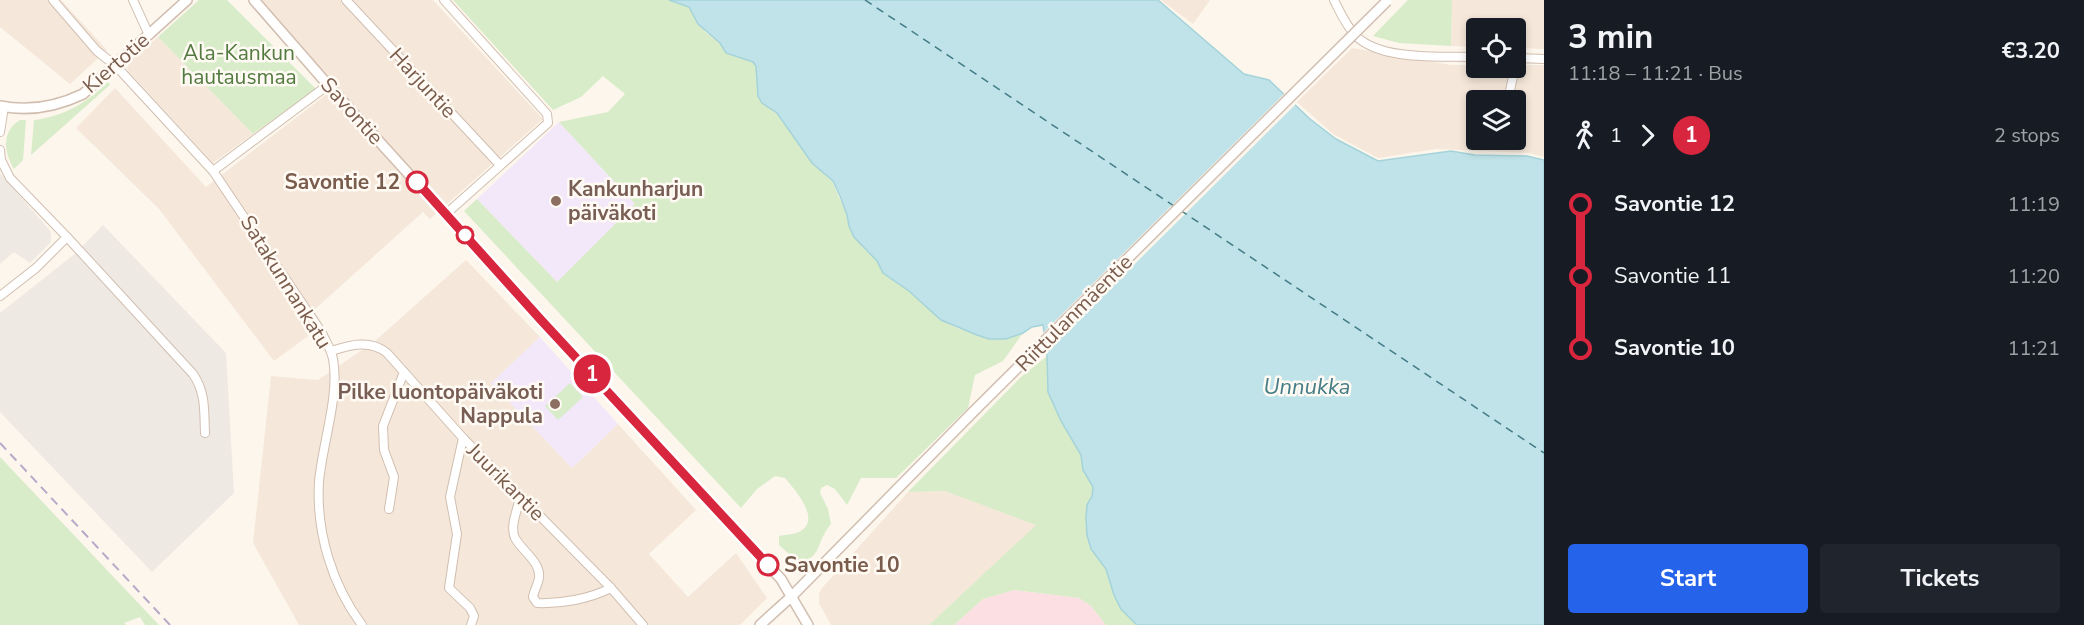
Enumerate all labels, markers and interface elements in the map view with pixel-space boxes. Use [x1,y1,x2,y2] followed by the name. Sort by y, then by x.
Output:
[1568,15,1653,60] text: 3 min
[1466,18,1526,150] map controls
[1466,18,1526,78] button: locate
[77,26,155,100] street label: Kiertotie
[2002,36,2060,66] text: €3.20
[181,39,297,91] park label: Ala-Kankun hautausmaa
[383,42,463,124] street label: Harjuntie
[1568,60,1743,87] text: 11:18 – 11:21 · Bus
[314,71,390,151] street label: Savontie
[1466,90,1526,150] button: layers
[1568,119,1601,152] icon: walk
[1631,119,1664,152] icon: forward
[1685,121,1698,149] text: 1
[1610,122,1622,149] text: 1
[1994,122,2060,149] text: 2 stops
[284,168,400,196] place label: Savontie 12
[406,171,428,193] marker: Savontie 12
[568,175,703,227] place label: Kankunharjun päiväkoti
[1614,189,1735,219] text: Savontie 12
[2007,191,2060,218] text: 11:19
[549,194,563,208] marker: Kankunharjun päiväkoti
[234,210,338,354] street label: Satakunnankatu
[456,226,474,244] unlabelled marker
[1009,248,1139,378] street label: Riittulanmäentie
[1614,261,1732,291] text: Savontie 11
[2007,263,2060,290] text: 11:20
[1614,333,1735,363] text: Savontie 10
[2007,335,2060,362] text: 11:21
[572,354,612,394] line badge: 1
[586,360,598,388] text: 1
[1264,372,1350,402] water label: Unnukka
[338,378,543,430] place label: Pilke luontopäiväkoti Nappula
[548,397,562,411] marker: Pilke luontopäiväkoti Nappula
[460,436,551,527] street label: Juurikantie
[1568,544,1808,613] button: Start
[1820,544,2060,613] button: Tickets
[784,551,900,579] place label: Savontie 10
[757,554,779,576] marker: Savontie 10

